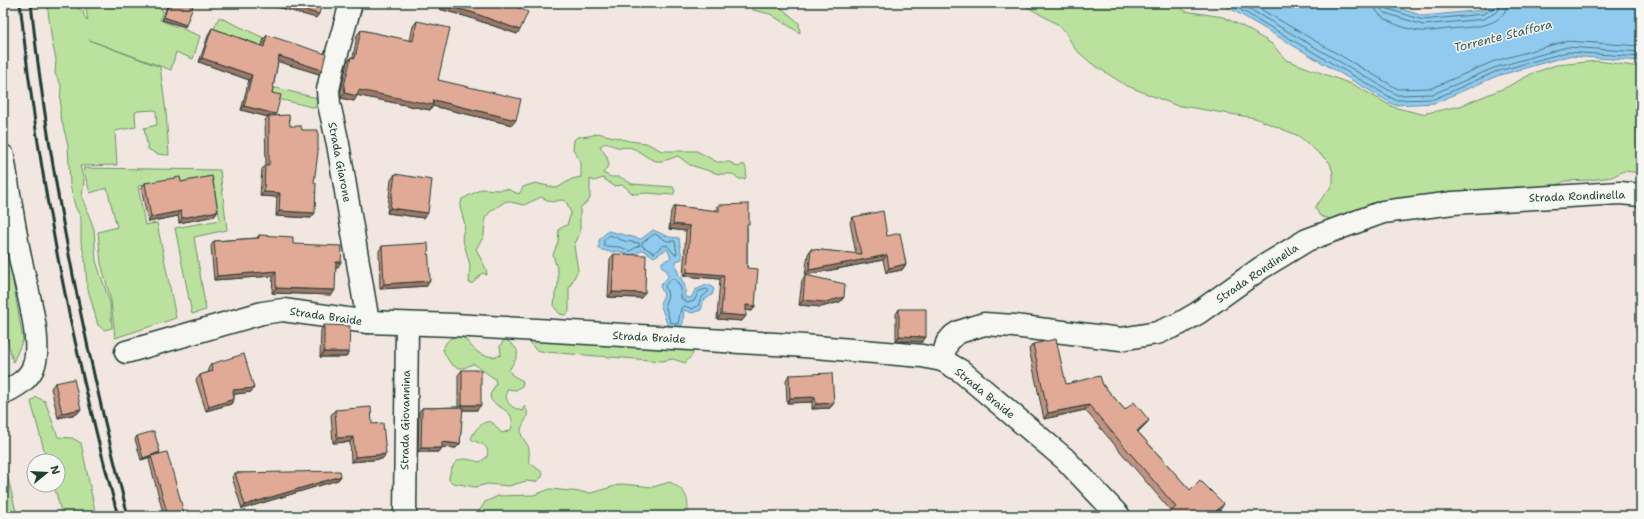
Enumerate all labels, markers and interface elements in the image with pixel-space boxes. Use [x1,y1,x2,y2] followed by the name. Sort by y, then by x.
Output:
[1452,16,1554,56] water label: Torrente Staffora
[324,121,355,204] street label: Strada Giarone
[1529,187,1626,206] street label: Strada Rondinella
[1213,240,1301,307] street label: Strada Rondinella
[289,304,363,329] street label: Strada Braide
[612,328,686,347] street label: Strada Braide
[951,364,1018,422] street label: Strada Braide
[397,370,414,470] street label: Strada Giovannina
[26,453,66,493] north arrow
[47,464,64,477] text: N

